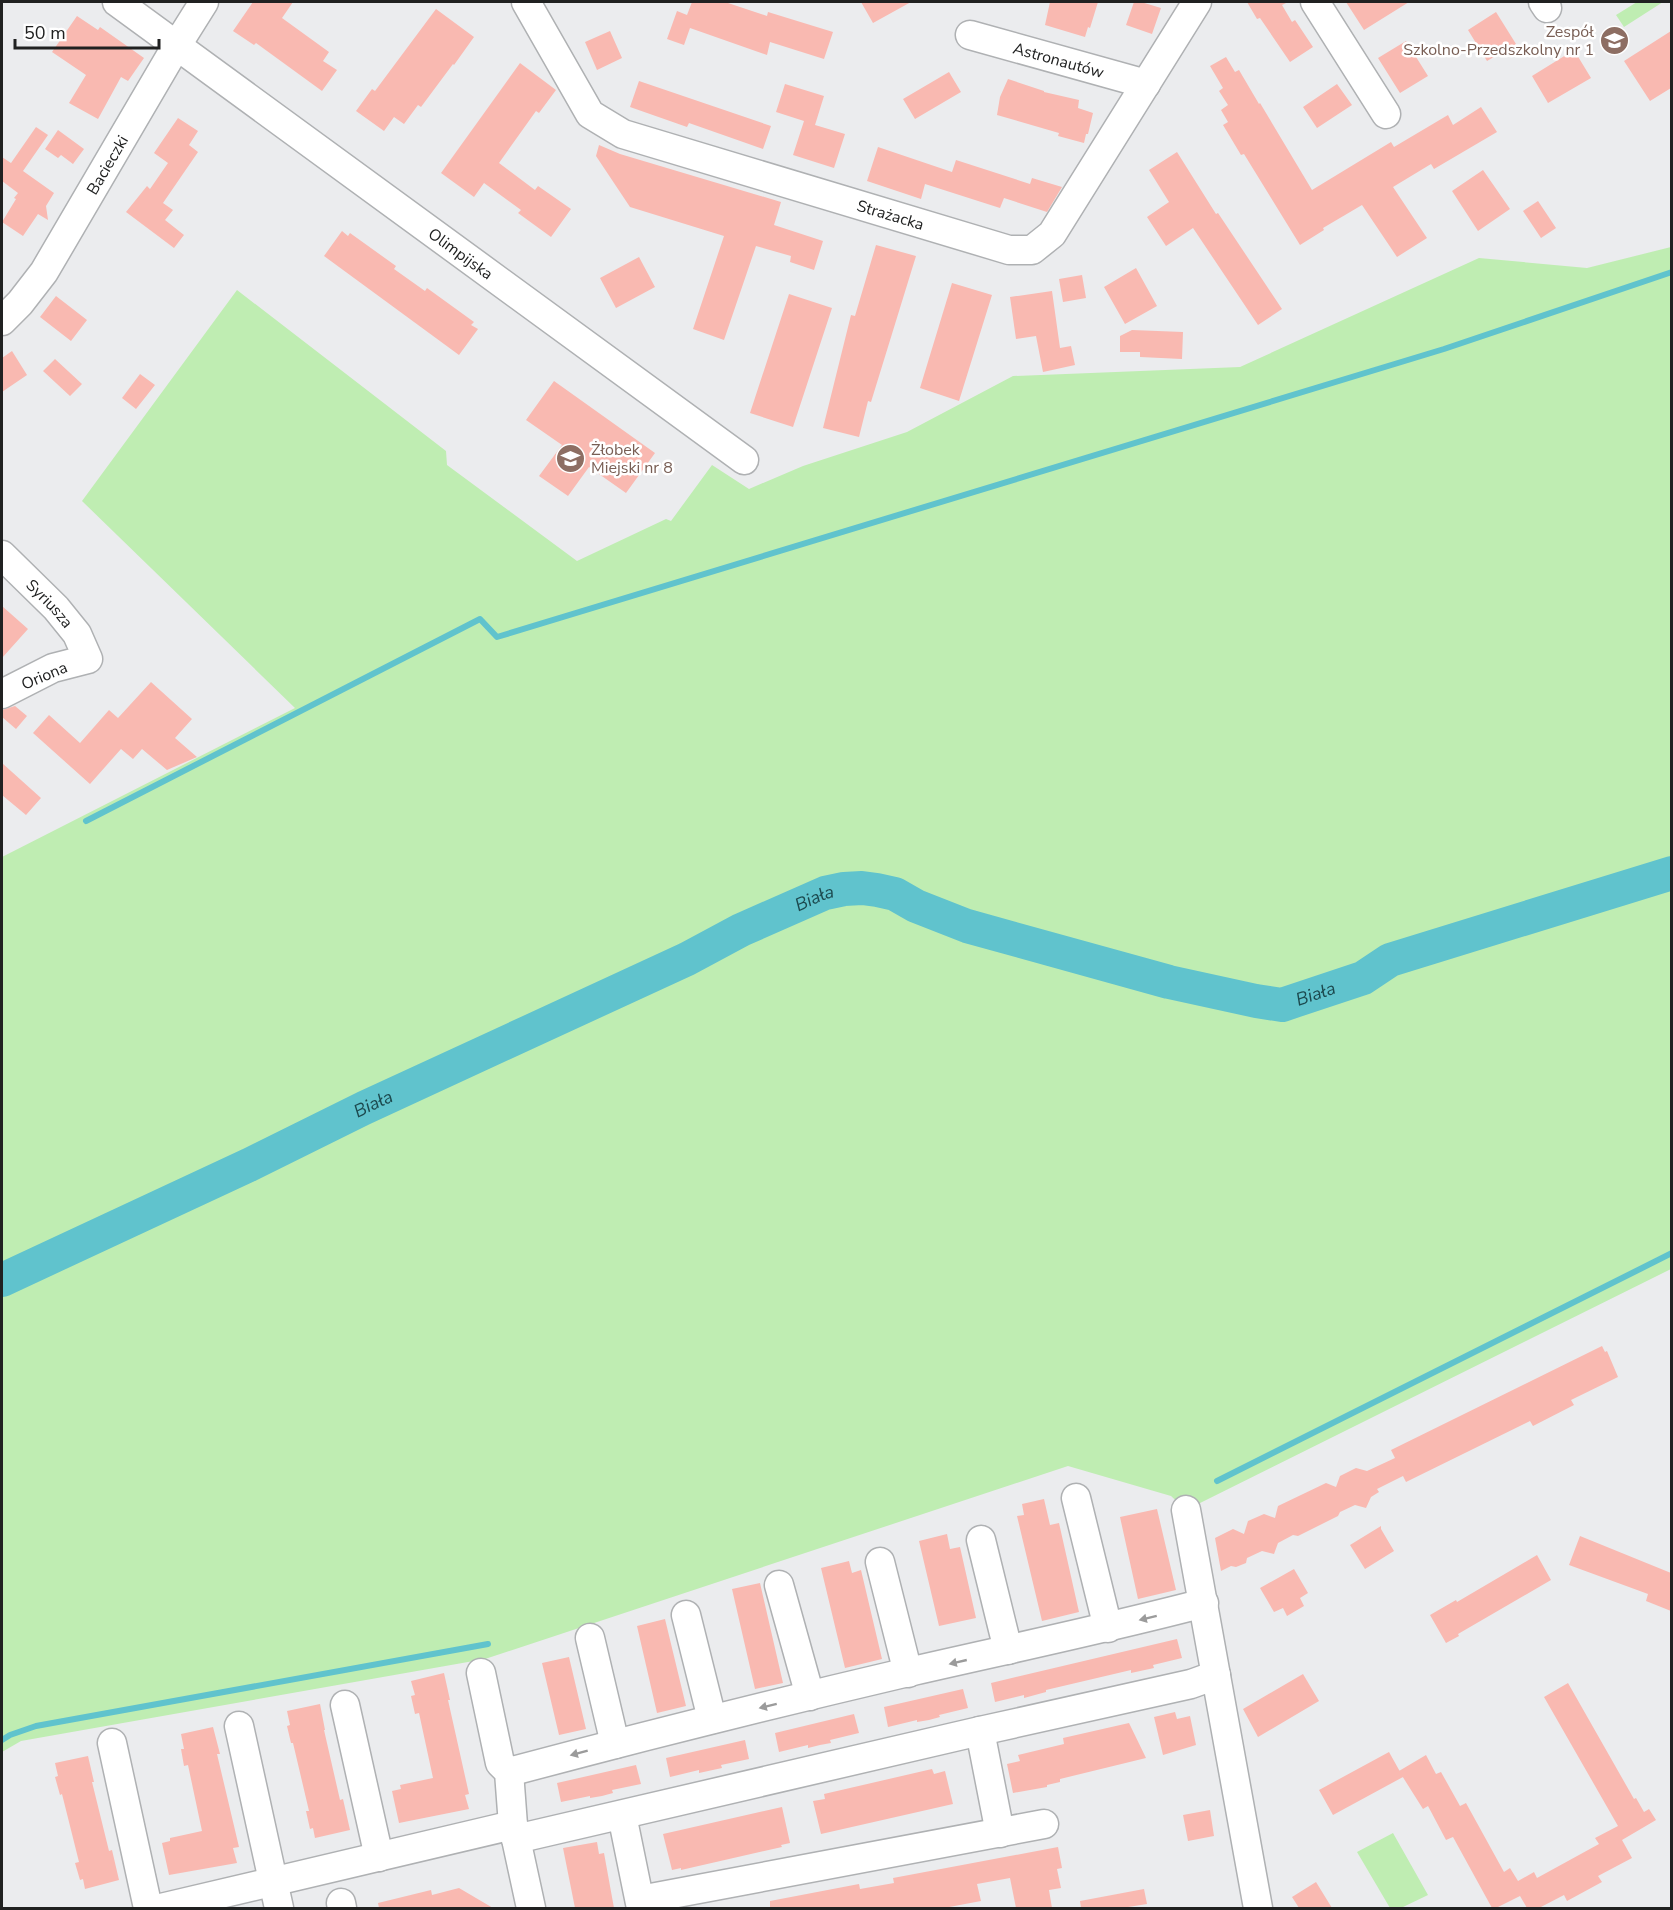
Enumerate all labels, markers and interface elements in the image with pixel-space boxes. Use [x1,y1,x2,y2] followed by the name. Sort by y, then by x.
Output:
[15,12,159,50] scale bar
[24,21,66,45] text: 50 m
[1403,21,1594,61] place label: Zespół Szkolno-Przedszkolny nr 1
[1599,24,1631,56] school or university icon: Zespół Szkolno-Przedszkolny nr 1
[1010,37,1107,84] street label: Astronautów
[82,131,134,199] street label: Bacieczki
[854,195,927,236] street label: Strażacka
[423,223,497,285] street label: Olimpijska
[591,439,673,479] place label: Żłobek Miejski nr 8
[554,442,586,474] school or university icon: Żłobek Miejski nr 8
[21,575,78,633] street label: Syriusza
[18,656,71,695] street label: Oriona
[791,879,836,917] water label: Biała
[1292,976,1339,1012] water label: Biała
[350,1084,397,1123] water label: Biała
[1138,1613,1157,1623] one-way arrow
[948,1657,967,1667] one-way arrow
[758,1701,777,1711] one-way arrow
[569,1749,588,1759] one-way arrow

